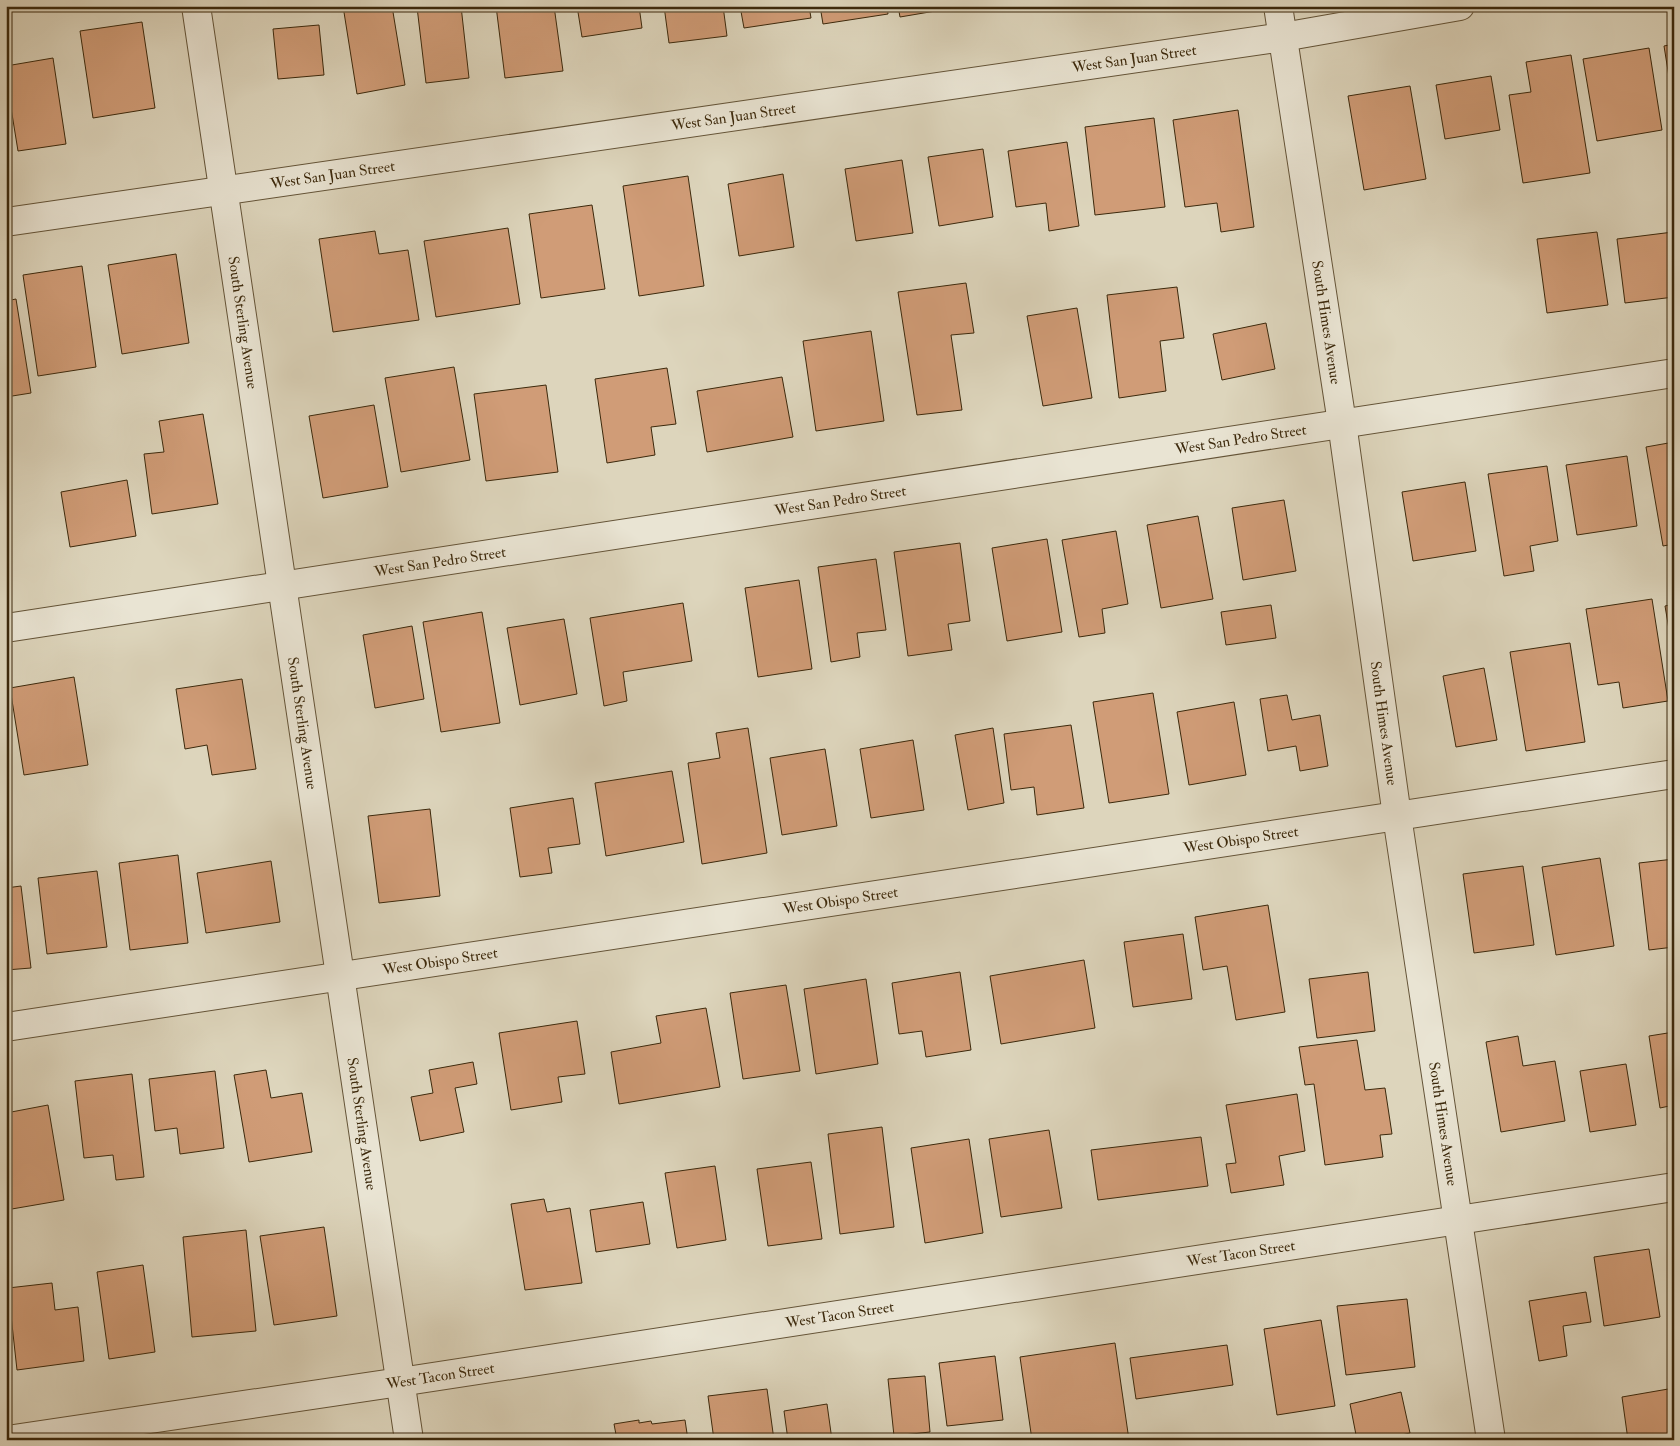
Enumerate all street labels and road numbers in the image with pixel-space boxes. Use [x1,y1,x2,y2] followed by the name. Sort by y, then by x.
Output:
[1070,40,1198,77] street label: West San Juan Street
[669,98,797,135] street label: West San Juan Street
[268,156,396,193] street label: West San Juan Street
[224,255,262,390] street label: South Sterling Avenue
[1308,259,1345,386] street label: South Himes Avenue
[1172,420,1308,459] street label: West San Pedro Street
[772,481,908,520] street label: West San Pedro Street
[372,542,507,581] street label: West San Pedro Street
[283,656,322,791] street label: South Sterling Avenue
[1366,660,1402,787] street label: South Himes Avenue
[1181,822,1300,858] street label: West Obispo Street
[781,882,899,919] street label: West Obispo Street
[380,943,499,979] street label: West Obispo Street
[343,1056,381,1191] street label: South Sterling Avenue
[1425,1060,1462,1187] street label: South Himes Avenue
[1184,1236,1297,1271] street label: West Tacon Street
[783,1297,895,1333] street label: West Tacon Street
[384,1358,496,1394] street label: West Tacon Street

